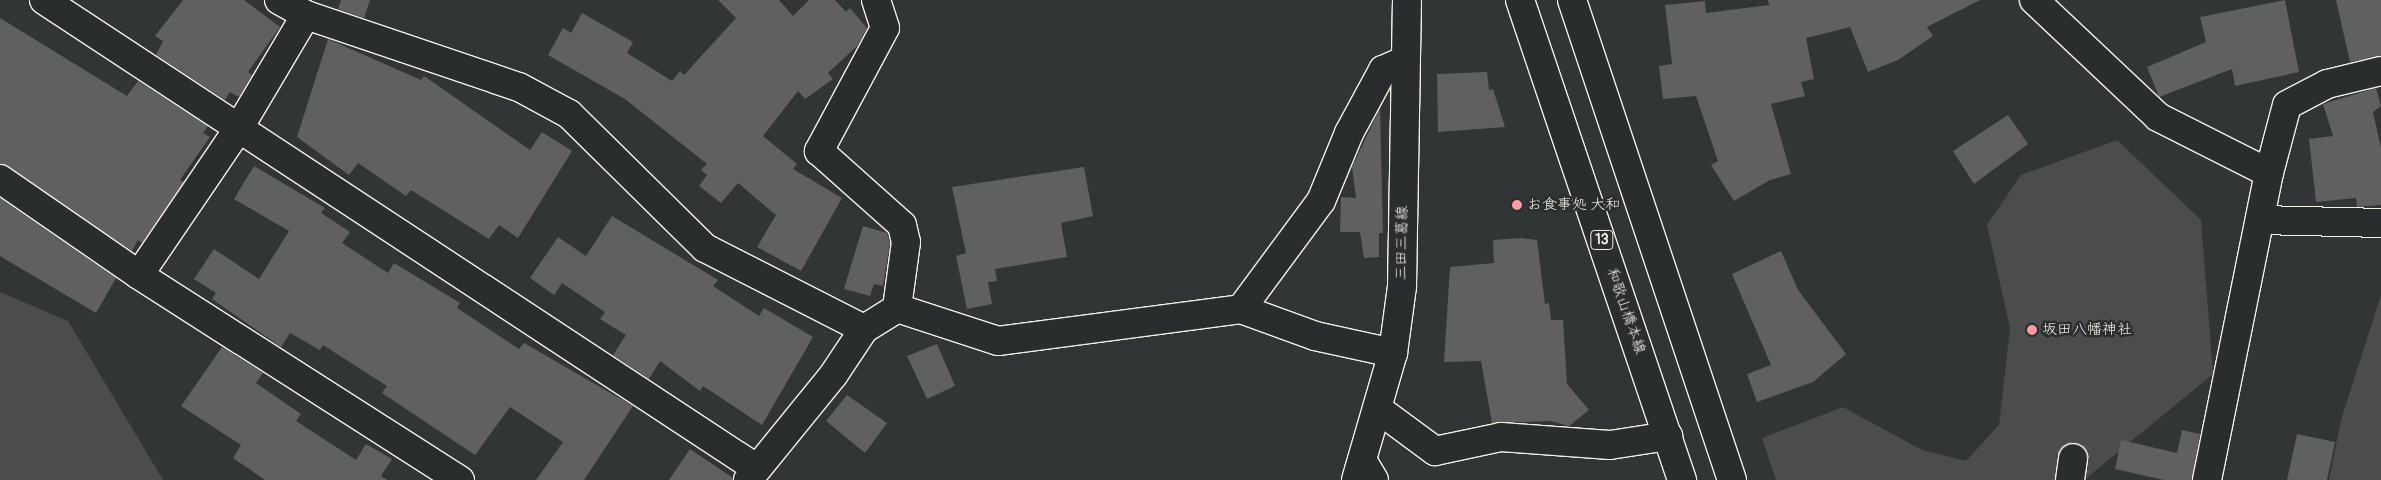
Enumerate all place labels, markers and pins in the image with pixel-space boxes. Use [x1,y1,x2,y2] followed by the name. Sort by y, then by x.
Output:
[1527,196,1620,214] place label: お食事処 大和
[1511,199,1523,211] marker: お食事処 大和
[2042,321,2132,339] place label: 坂田八幡神社
[2026,324,2038,336] marker: 坂田八幡神社

